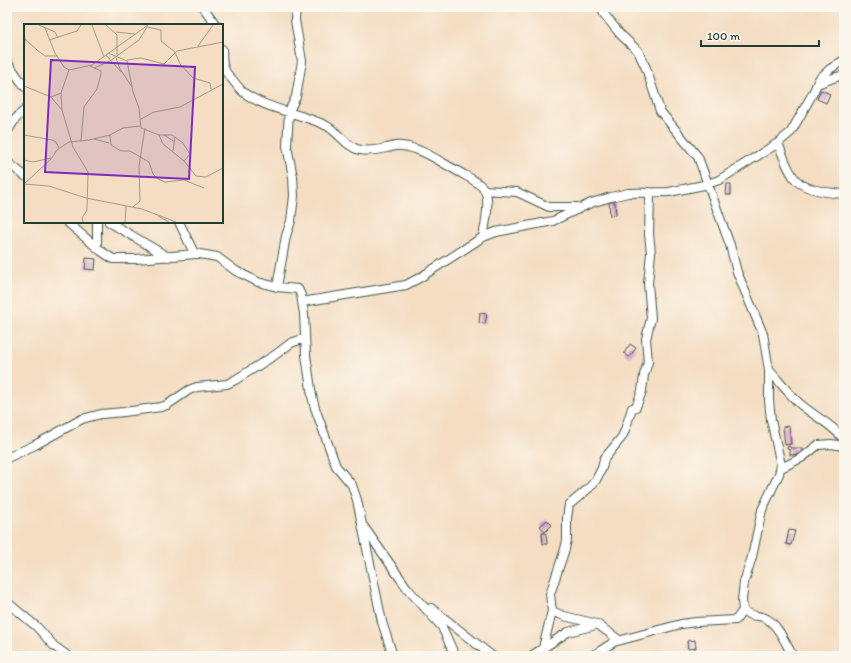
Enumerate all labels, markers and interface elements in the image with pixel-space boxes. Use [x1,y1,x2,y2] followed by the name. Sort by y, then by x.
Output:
[701,22,819,48] scale bar
[24,24,223,223] inset map
[707,29,740,43] text: 100 m

